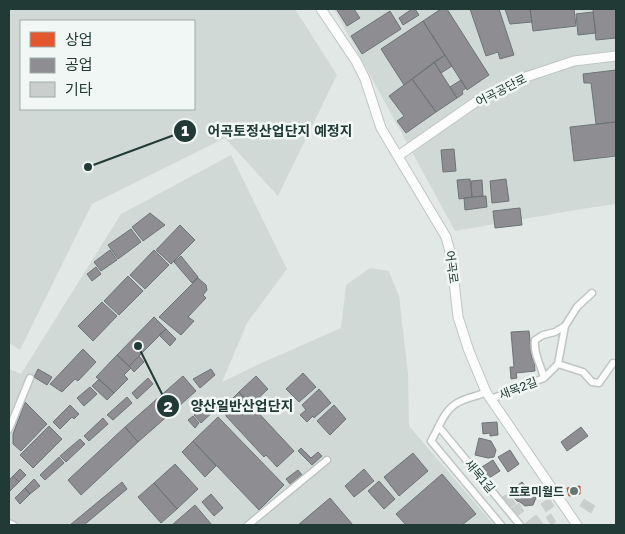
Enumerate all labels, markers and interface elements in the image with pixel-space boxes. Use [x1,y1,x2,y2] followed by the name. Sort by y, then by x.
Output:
[20,20,195,110] legend
[65,30,93,48] text: 상업
[65,55,93,73] text: 공업
[473,71,529,109] street label: 어곡공단로
[65,80,93,98] text: 기타
[173,116,363,145] callout: 어곡토정산업단지 예정지
[181,121,189,139] text: 1
[207,122,353,139] text: 어곡토정산업단지 예정지
[442,250,462,284] street label: 어곡로
[497,374,539,402] street label: 새목2길
[156,392,304,421] callout: 양산일반산업단지
[163,397,173,415] text: 2
[190,397,294,414] text: 양산일반산업단지
[462,456,498,496] street label: 새목1길
[509,484,564,499] place label: 프로미월드
[568,485,580,497] marker: 프로미월드

